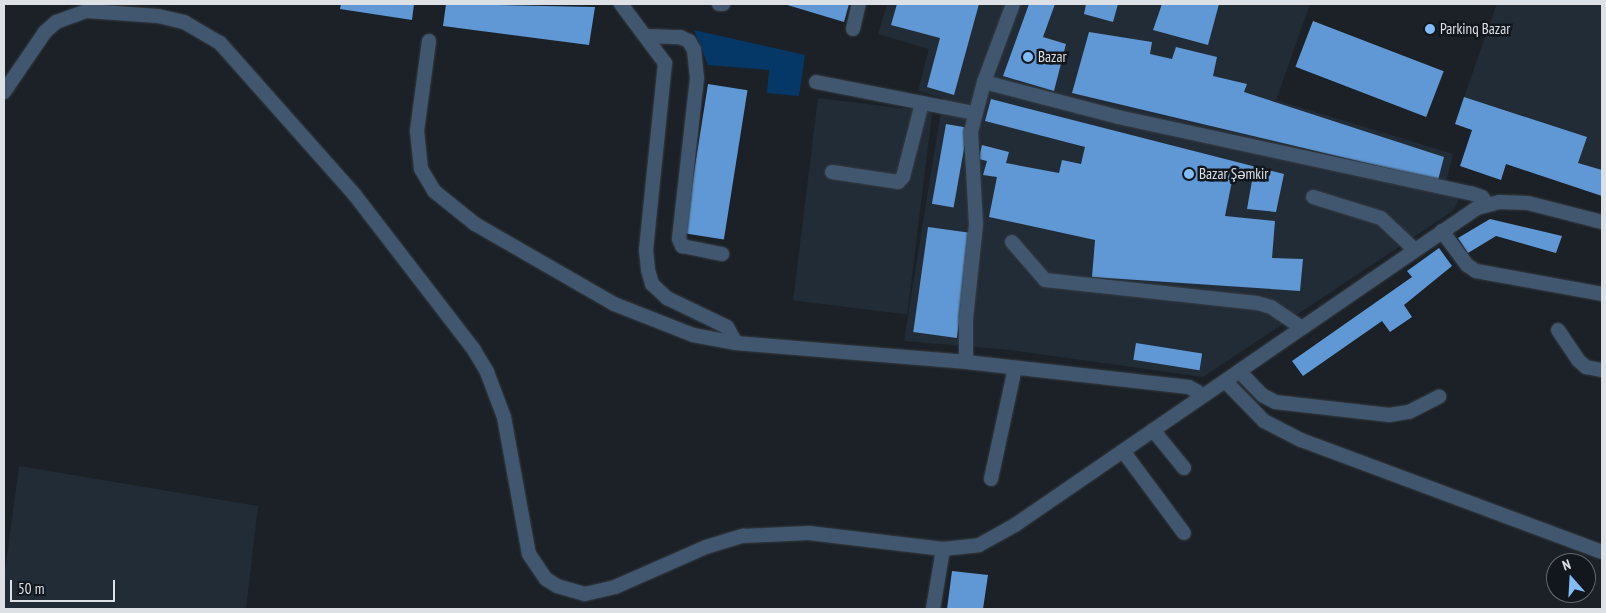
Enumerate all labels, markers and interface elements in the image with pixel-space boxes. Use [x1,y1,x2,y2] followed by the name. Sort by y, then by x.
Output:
[1440,20,1510,38] place label: Parkinq Bazar
[1424,23,1436,35] marker: Parkinq Bazar
[1038,48,1067,66] place label: Bazar
[1022,51,1034,63] marker: Bazar
[1199,165,1268,183] place label: Bazar Şəmkir
[1183,168,1195,180] marker: Bazar Şəmkir
[1546,553,1596,603] north arrow
[1560,555,1573,575] text: N
[12,570,118,602] scale bar
[18,579,44,598] text: 50 m

